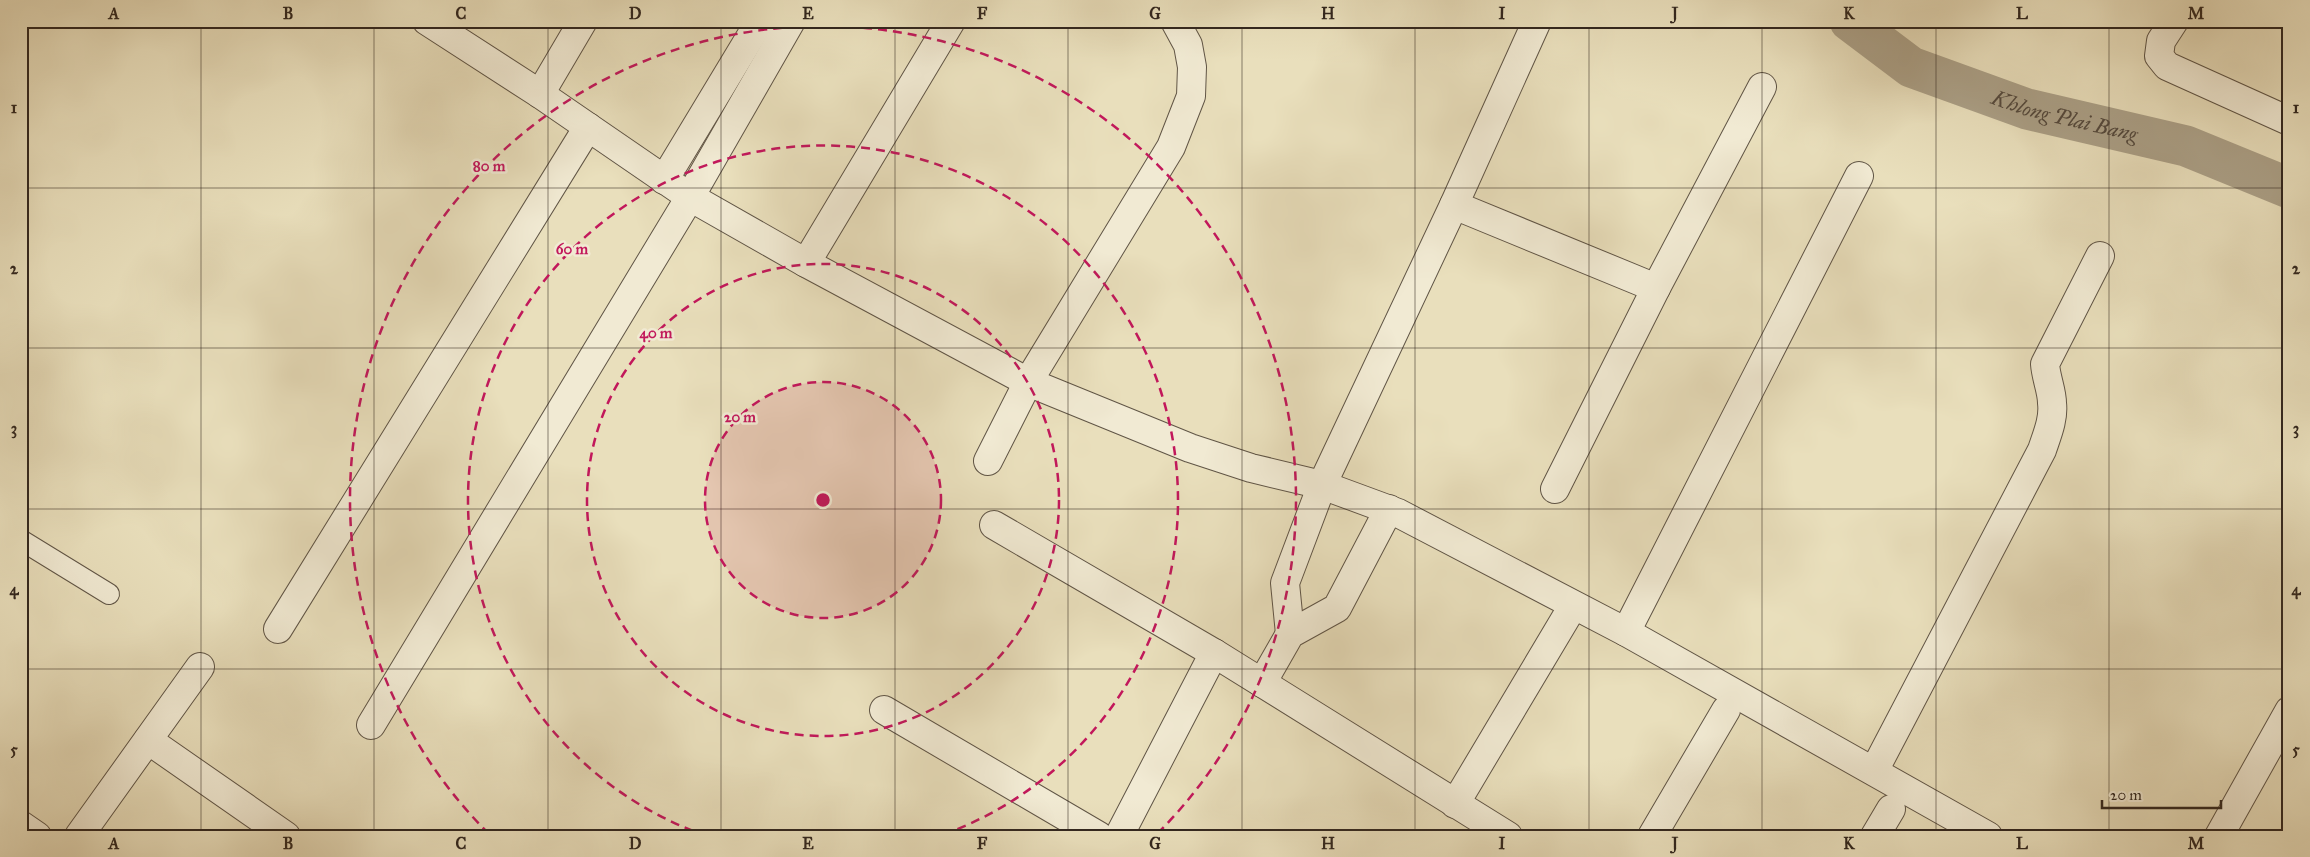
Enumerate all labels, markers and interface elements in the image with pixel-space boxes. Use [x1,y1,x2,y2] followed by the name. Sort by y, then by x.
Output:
[108,4,120,23] text: A
[283,4,293,23] text: B
[456,4,467,23] text: C
[629,4,642,23] text: D
[802,4,814,23] text: E
[977,4,988,23] text: F
[1149,4,1161,23] text: G
[1321,4,1335,23] text: H
[1499,4,1506,23] text: I
[1670,4,1679,24] text: J
[1843,4,1855,23] text: K
[2016,4,2028,23] text: L
[2188,4,2205,23] text: M
[1987,84,2141,148] water label: Khlong Plai Bang
[11,98,18,117] text: 1
[2293,98,2300,117] text: 1
[473,157,506,175] text: 80 m
[556,240,589,258] text: 60 m
[10,259,19,278] text: 2
[2292,259,2301,278] text: 2
[640,324,673,343] text: 40 m
[724,408,756,426] text: 20 m
[11,419,17,439] text: 3
[2293,419,2299,439] text: 3
[814,491,832,509] centre of rings
[10,580,20,600] text: 4
[2292,580,2302,600] text: 4
[10,740,18,759] text: 5
[2292,740,2300,759] text: 5
[2102,777,2221,809] scale bar
[2110,786,2142,804] text: 20 m
[108,834,120,853] text: A
[283,834,293,853] text: B
[456,834,467,853] text: C
[629,834,642,853] text: D
[802,834,814,853] text: E
[977,834,988,853] text: F
[1149,834,1161,853] text: G
[1321,834,1335,853] text: H
[1499,834,1506,853] text: I
[1670,834,1679,854] text: J
[1843,834,1855,853] text: K
[2016,834,2028,853] text: L
[2188,834,2205,853] text: M

